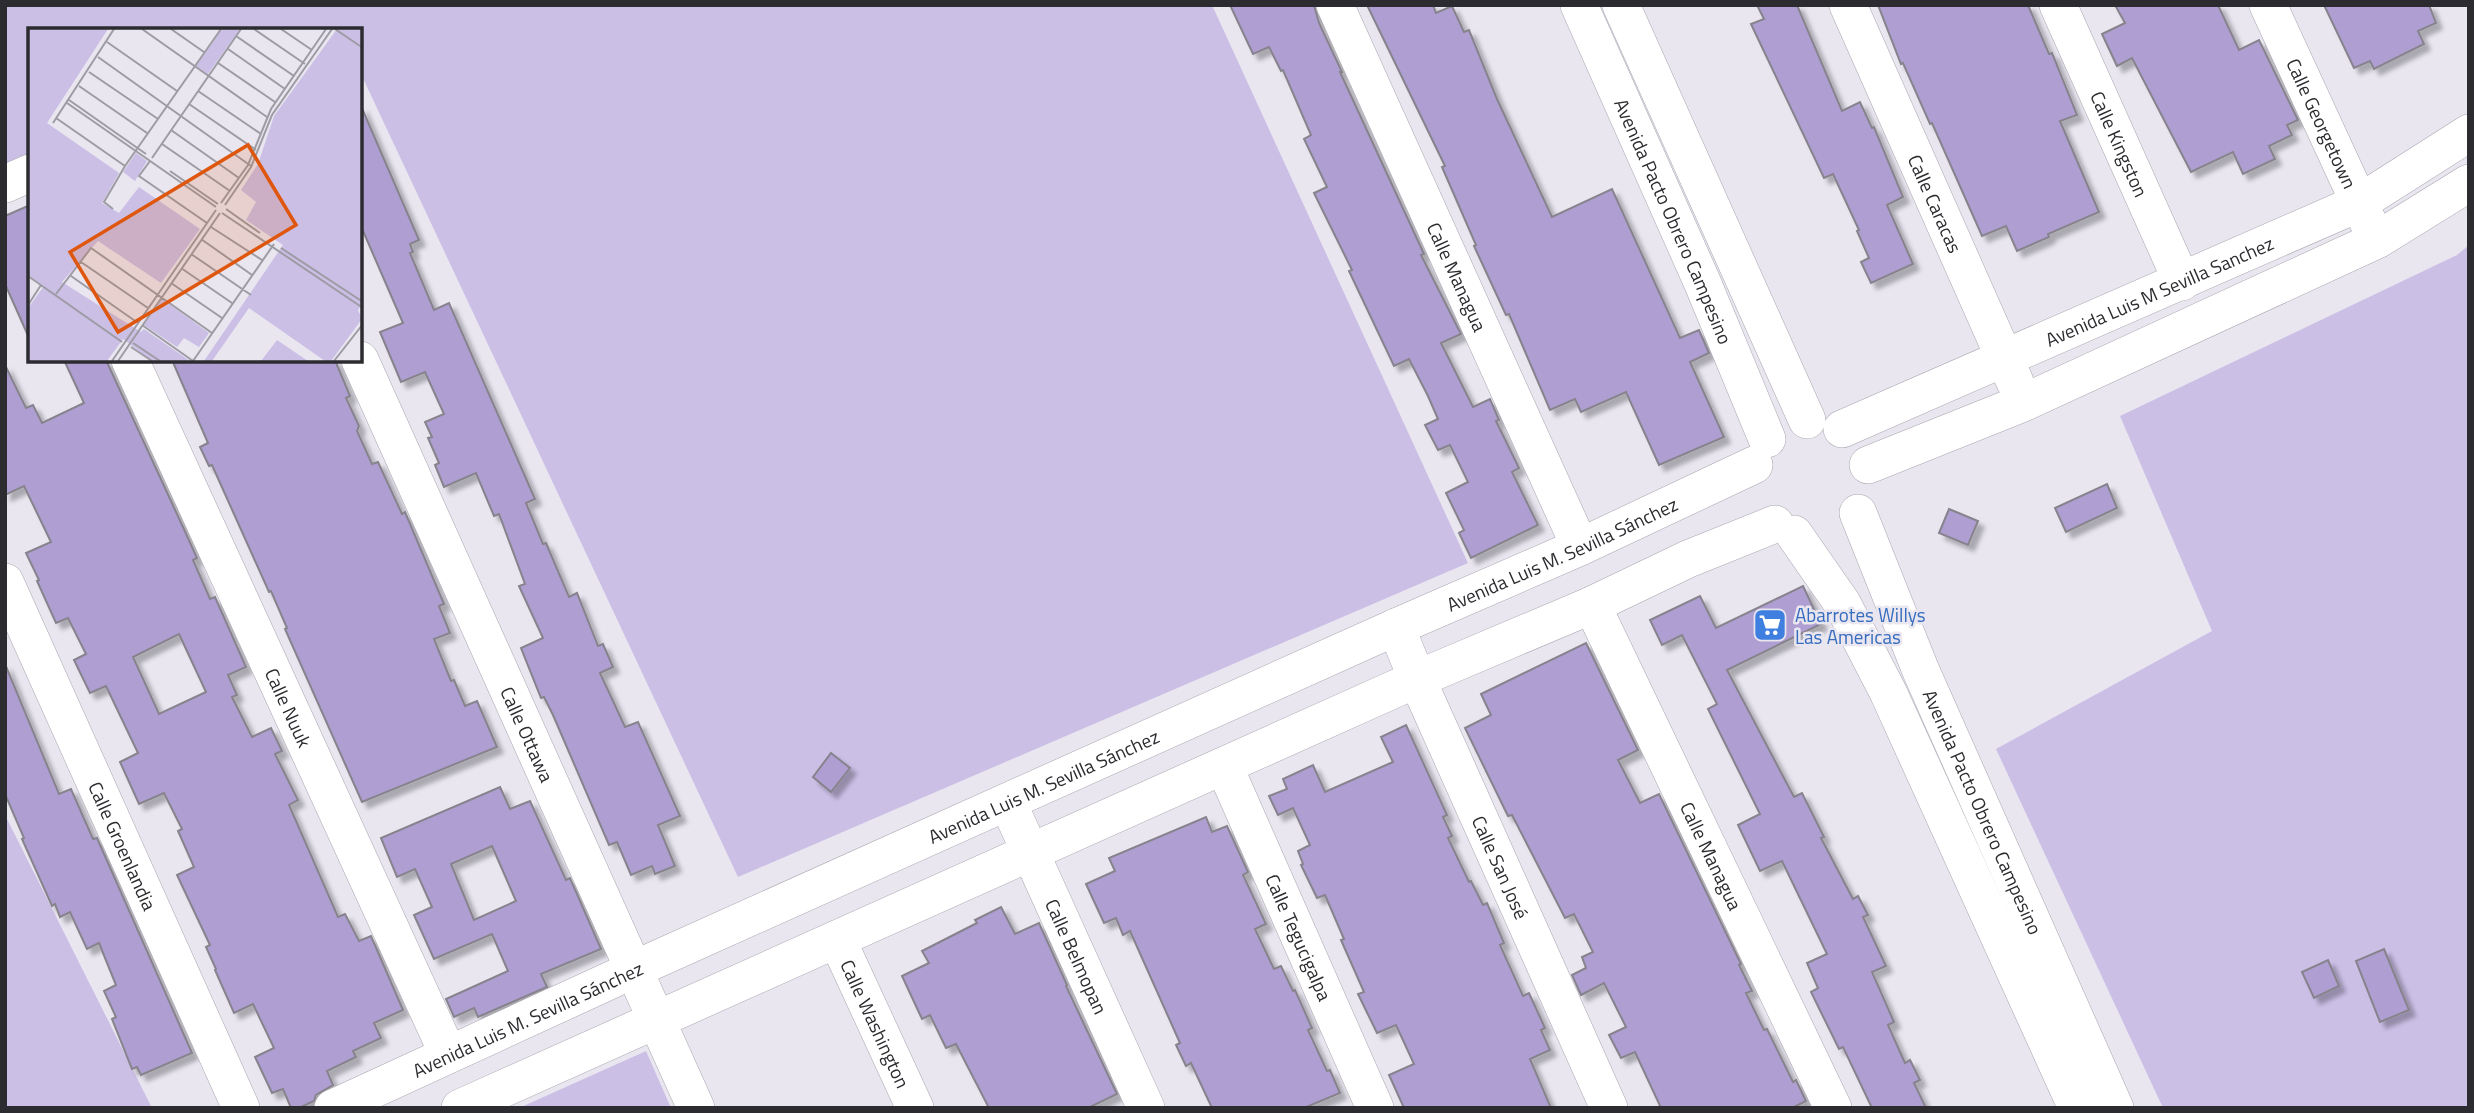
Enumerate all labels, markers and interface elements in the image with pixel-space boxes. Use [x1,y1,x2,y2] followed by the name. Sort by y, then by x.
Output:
[28,28,362,362] inset map
[2280,53,2365,193] street label: Calle Georgetown
[2084,86,2156,201] street label: Calle Kingston
[1608,93,1741,348] street label: Avenida Pacto Obrero Campesino
[1901,149,1970,257] street label: Calle Caracas
[1420,217,1495,336] street label: Calle Managua
[2040,228,2278,353] street label: Avenida Luis M Sevilla Sanchez
[1441,489,1682,618] street label: Avenida Luis M. Sevilla Sánchez
[1795,600,1926,651] place label: Abarrotes Willys Las Americas
[1751,606,1789,644] supermarket icon: Abarrotes Willys Las Americas
[258,663,320,752] street label: Calle Nuuk
[494,682,562,787] street label: Calle Ottawa
[1916,684,2051,939] street label: Avenida Pacto Obrero Campesino
[923,721,1163,850] street label: Avenida Luis M. Sevilla Sánchez
[82,777,165,915] street label: Calle Groenlandia
[1674,797,1751,915] street label: Calle Managua
[1465,811,1537,923] street label: Calle San José
[1259,869,1340,1006] street label: Calle Tegucigalpa
[1039,894,1116,1018] street label: Calle Belmopan
[407,953,647,1084] street label: Avenida Luis M. Sevilla Sánchez
[834,954,918,1092] street label: Calle Washington

